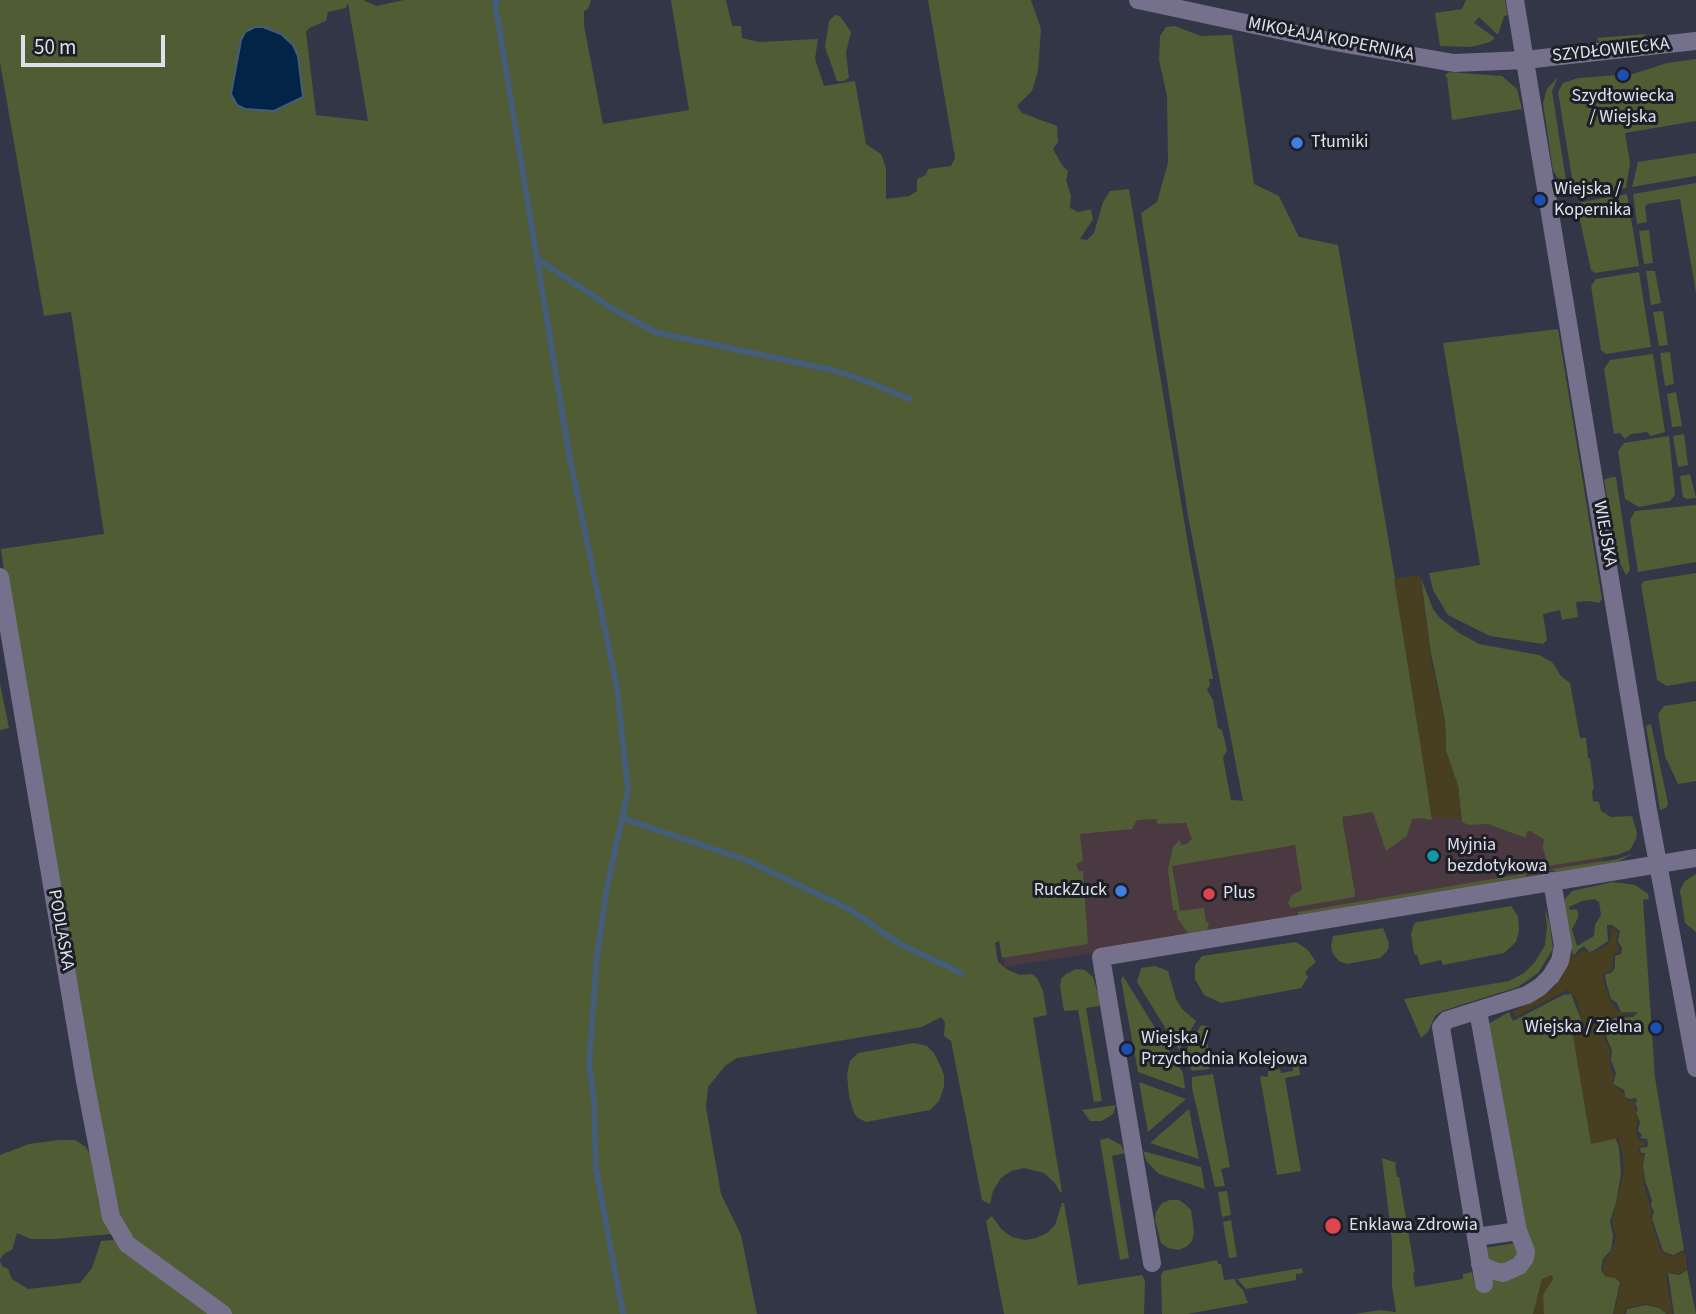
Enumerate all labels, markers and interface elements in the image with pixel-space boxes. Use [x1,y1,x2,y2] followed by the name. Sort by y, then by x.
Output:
[1246,13,1416,67] street label: MIKOŁAJA KOPERNIKA
[24,21,168,65] scale bar
[34,32,76,62] text: 50 m
[1551,34,1671,68] street label: SZYDŁOWIECKA
[1615,67,1631,83] marker: Szydłowiecka / Wiejska
[1572,86,1674,128] place label: Szydłowiecka / Wiejska
[1311,132,1368,154] place label: Tłumiki
[1289,135,1305,151] marker: Tłumiki
[1554,179,1631,222] place label: Wiejska / Kopernika
[1532,192,1548,208] marker: Wiejska / Kopernika
[1588,499,1620,569] street label: WIEJSKA
[1447,835,1547,878] place label: Myjnia bezdotykowa
[1425,848,1441,864] marker: Myjnia bezdotykowa
[1034,880,1107,902] place label: RuckZuck
[1113,883,1129,899] marker: RuckZuck
[1223,883,1255,905] place label: Plus
[1201,886,1217,902] marker: Plus
[42,888,78,972] street label: PODLASKA
[1525,1017,1642,1039] place label: Wiejska / Zielna
[1648,1020,1664,1036] marker: Wiejska / Zielna
[1141,1028,1308,1070] place label: Wiejska / Przychodnia Kolejowa
[1119,1041,1135,1057] marker: Wiejska / Przychodnia Kolejowa
[1349,1215,1478,1237] place label: Enklawa Zdrowia
[1323,1216,1343,1236] marker: Enklawa Zdrowia

